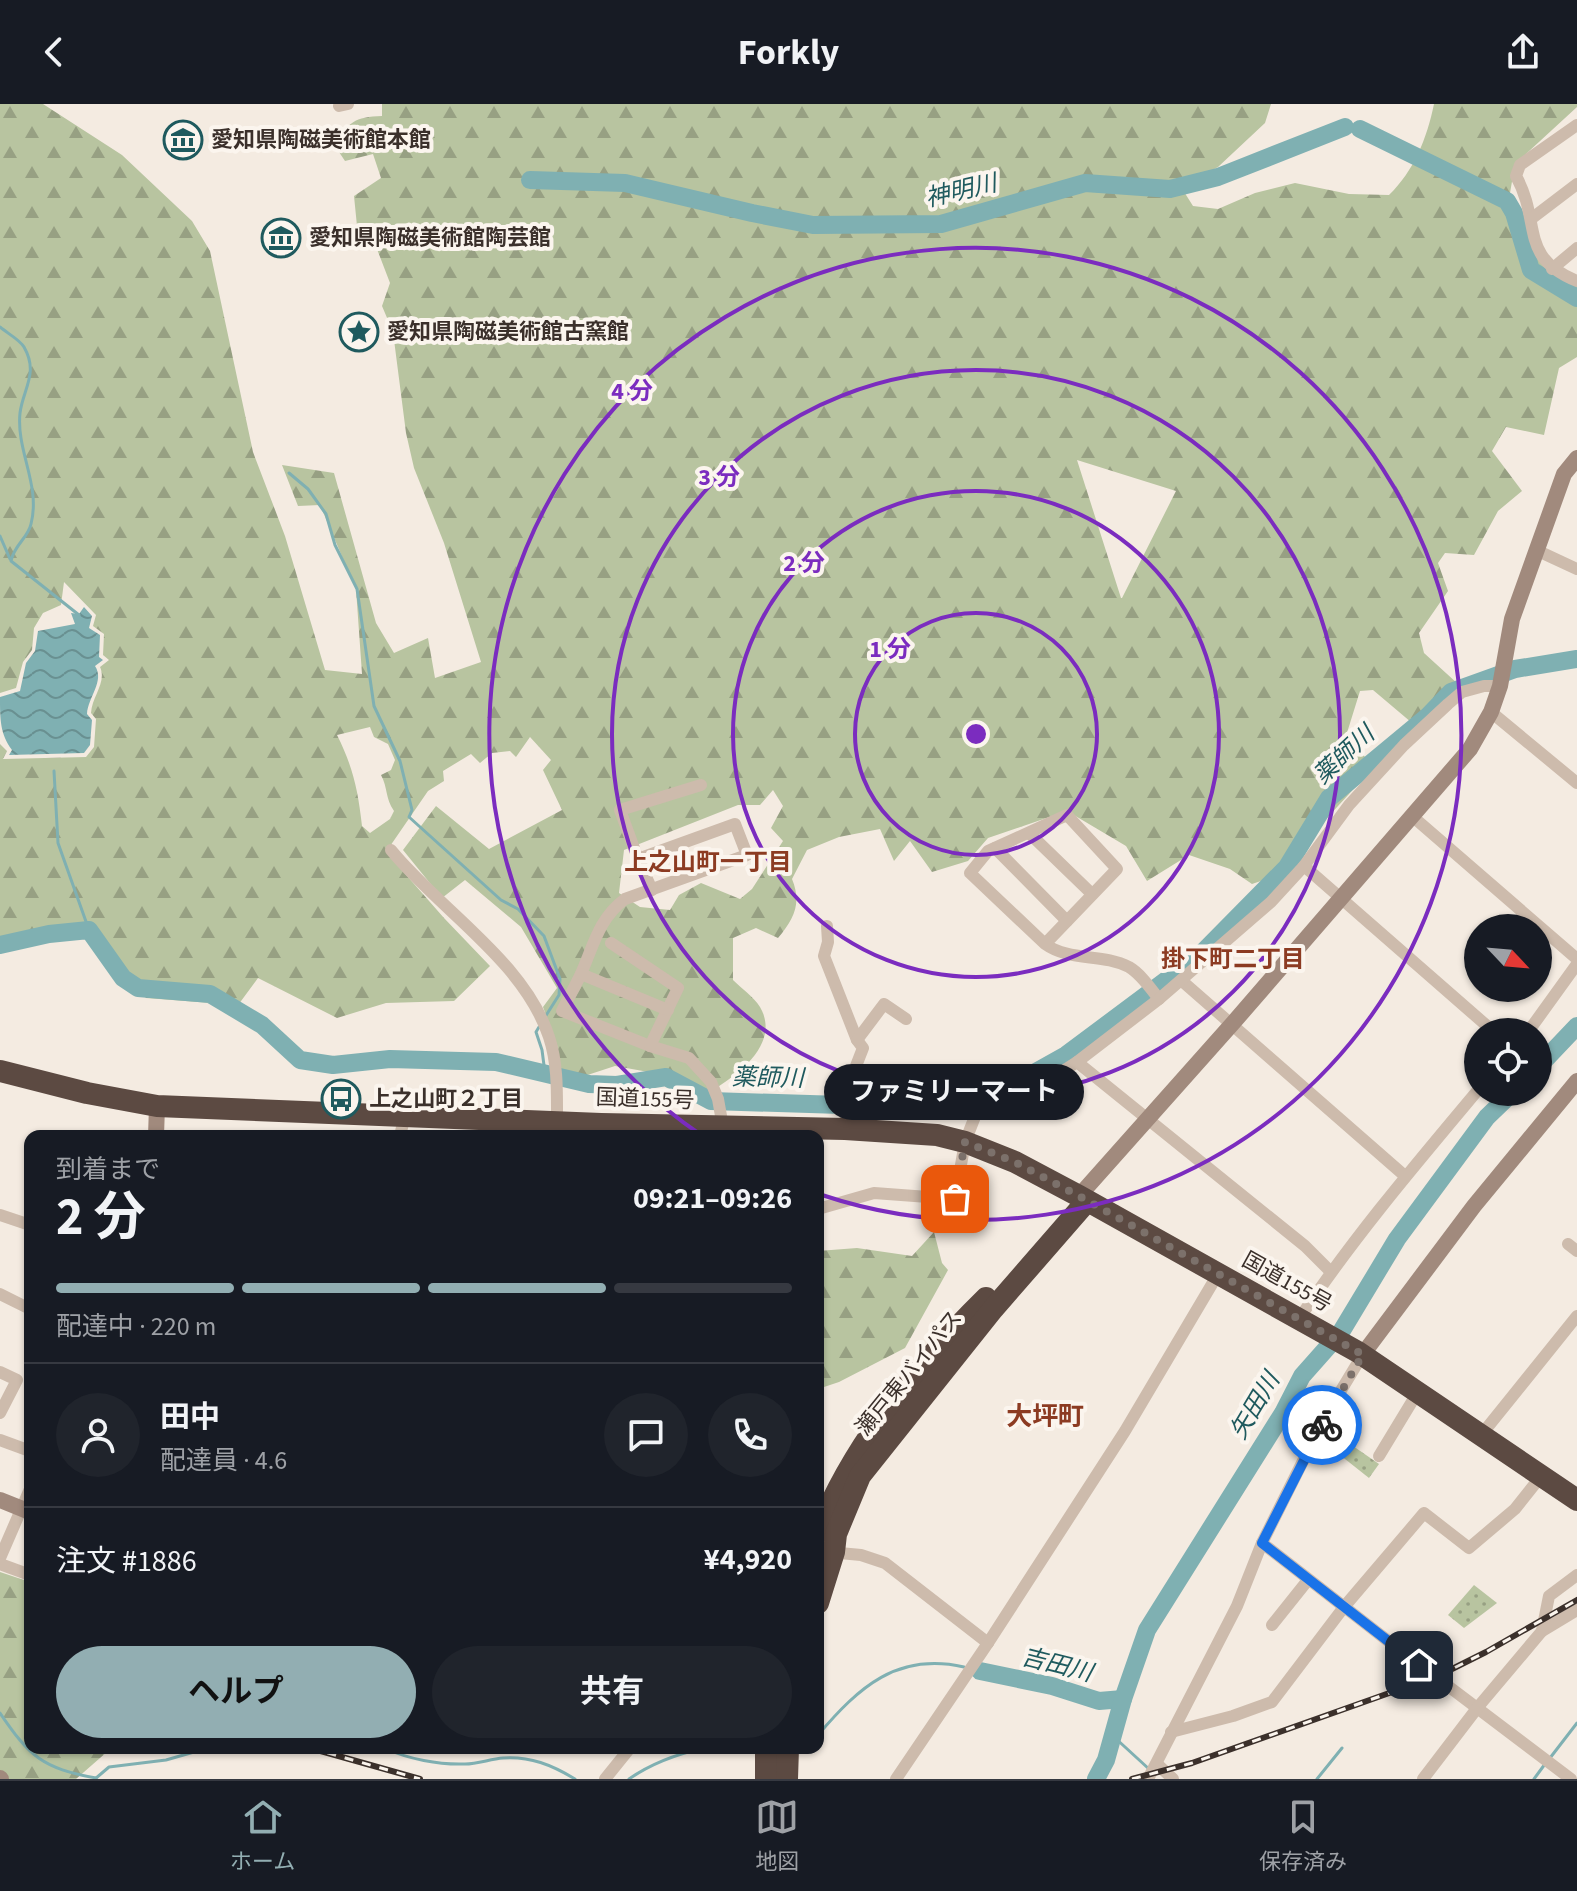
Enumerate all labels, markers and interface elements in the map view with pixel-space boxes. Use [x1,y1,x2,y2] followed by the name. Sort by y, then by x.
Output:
[738,27,839,78] text: Forkly
[32,30,76,74] icon: back
[1501,30,1545,74] icon: share
[162,119,204,161] museum icon: 愛知県陶磁美術館本館
[211,124,431,156] place label: 愛知県陶磁美術館本館
[922,165,1003,216] water label: 神明川
[260,217,302,259] museum icon: 愛知県陶磁美術館陶芸館
[309,222,551,254] place label: 愛知県陶磁美術館陶芸館
[338,311,380,353] place icon: 愛知県陶磁美術館古窯館
[387,316,629,348] place label: 愛知県陶磁美術館古窯館
[611,374,653,409] text: 4 分
[698,460,740,495] text: 3 分
[783,546,825,581] text: 2 分
[869,632,911,667] text: 1 分
[1306,716,1384,792] water label: 薬師川
[962,720,990,748] centre of rings
[624,845,792,880] district label: 上之山町一丁目
[1464,914,1552,1002] north arrow
[1464,914,1552,1106] map controls
[1161,942,1305,977] district label: 掛下町二丁目
[1464,1018,1552,1106] button: locate
[732,1060,807,1096] water label: 薬師川
[825,1063,1085,1119] callout: ファミリーマート
[850,1073,1058,1110] text: ファミリーマート
[320,1078,362,1120] bus stop icon: 上之山町２丁目
[595,1081,695,1117] street label: 国道155号
[369,1083,523,1115] place label: 上之山町２丁目
[56,1151,160,1188] text: 到着まで
[921,1165,989,1233] pin
[633,1177,792,1220] text: 09:21–09:26
[933,1177,977,1221] icon: bag
[56,1181,146,1255] text: 2 分
[1236,1244,1338,1320] street label: 国道155号
[848,1303,970,1443] street label: 瀬戸東バイパス
[56,1308,216,1345] text: 配達中 · 220 m
[1221,1364,1290,1446] water label: 矢田川
[1282,1385,1362,1465] courier
[56,1393,140,1477] button: person
[604,1393,688,1477] button: chat
[708,1393,792,1477] button: phone
[160,1396,220,1439] text: 田中
[1006,1398,1084,1435] district label: 大坪町
[1300,1403,1344,1447] icon: bike
[160,1442,287,1479] text: 配達員 · 4.6
[704,1538,792,1581] text: ¥4,920
[56,1540,197,1583] text: 注文 #1886
[1385,1631,1453,1699] pin
[1018,1639,1099,1691] water label: 吉田川
[1397,1643,1441,1687] icon: home
[56,1646,416,1738] button: ヘルプ
[432,1646,792,1738] button: 共有
[230,1795,295,1878] tab: ホーム
[755,1795,799,1878] tab: 地図
[1259,1795,1347,1878] tab: 保存済み

